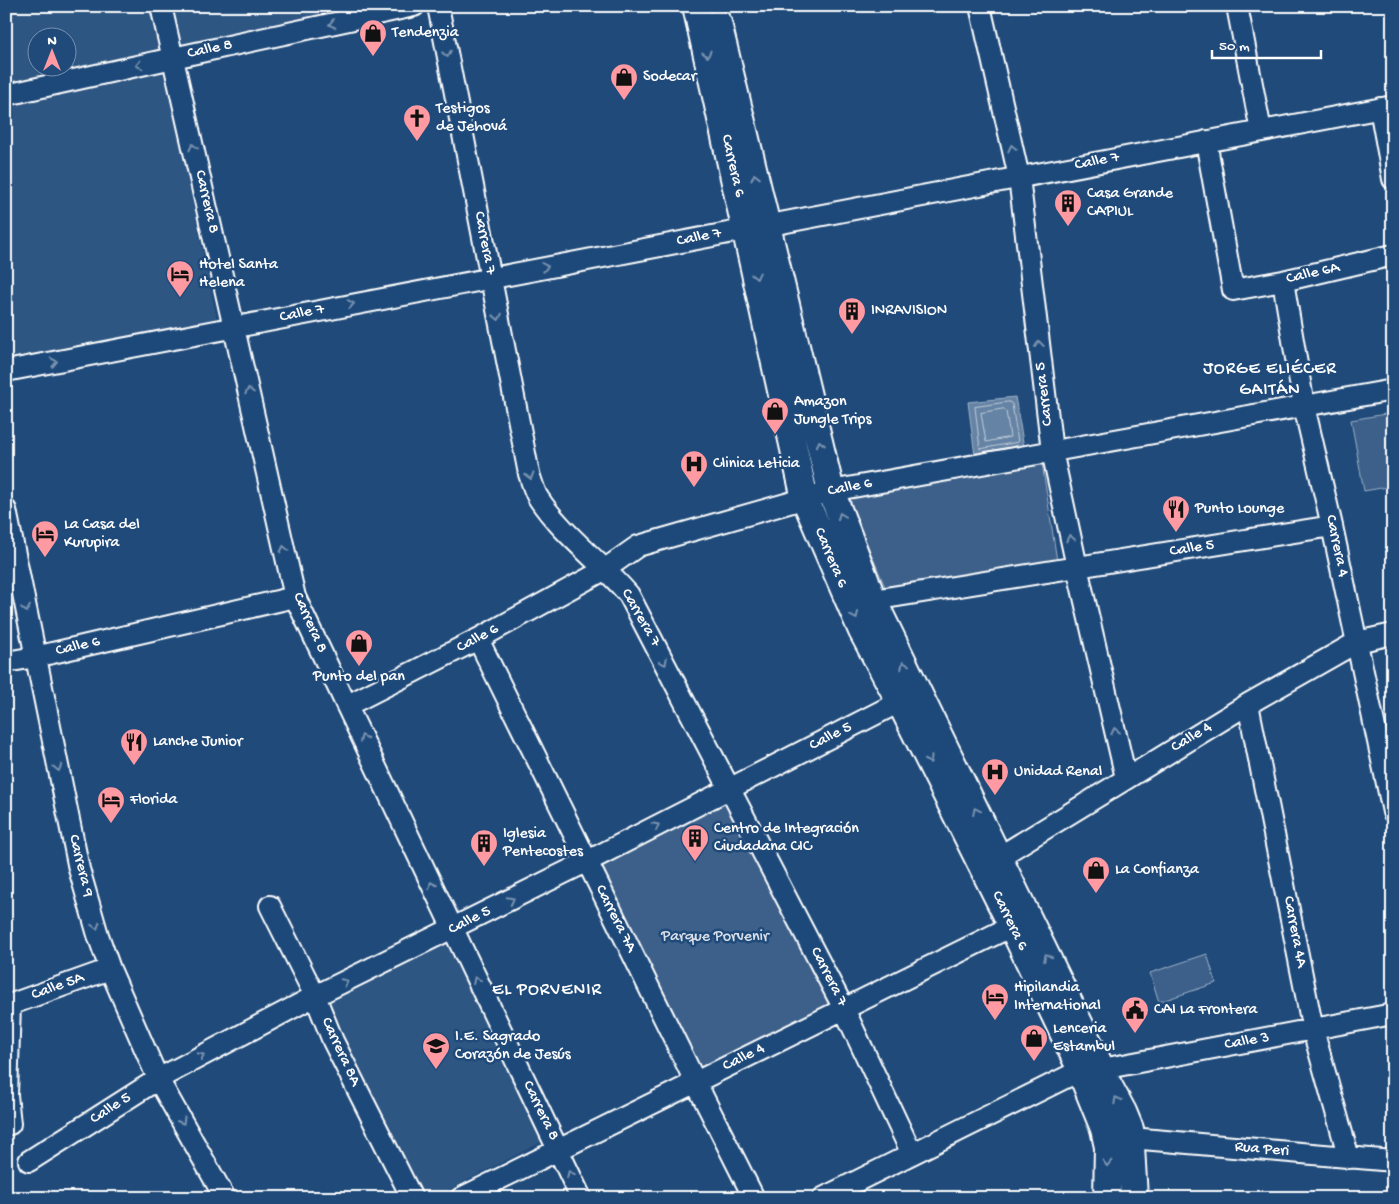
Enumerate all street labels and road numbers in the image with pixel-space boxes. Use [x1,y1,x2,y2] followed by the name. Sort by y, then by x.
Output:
[186,36,234,64] street label: Calle 8
[716,133,749,200] street label: Carrera 6
[1073,148,1122,176] street label: Calle 7
[190,169,223,236] street label: Carrera 8
[469,210,500,277] street label: Carrera 7
[675,224,724,252] street label: Calle 7
[1284,258,1343,289] street label: Calle 6A
[278,300,327,328] street label: Calle 7
[1032,361,1058,427] street label: Carrera 5
[826,474,875,502] street label: Calle 6
[1320,513,1352,579] street label: Carrera 4
[809,525,852,592] street label: Carrera 6
[1168,536,1216,562] street label: Calle 5
[616,586,665,651] street label: Carrera 7
[287,590,331,656] street label: Carrera 8
[454,620,503,658] street label: Calle 6
[54,633,103,661] street label: Calle 6
[807,718,855,756] street label: Calle 5
[1168,718,1216,758] street label: Calle 4
[63,833,97,899] street label: Carrera 9
[590,882,641,957] street label: Carrera 7A
[987,888,1032,955] street label: Carrera 6
[1278,895,1311,971] street label: Carrera 4A
[446,902,494,940] street label: Calle 5
[805,944,851,1010] street label: Carrera 7
[29,968,88,1005] street label: Calle 5A
[316,1015,365,1091] street label: Carrera 8A
[1223,1029,1271,1055] street label: Calle 3
[720,1040,768,1076] street label: Calle 4
[517,1078,563,1144] street label: Carrera 8
[87,1089,135,1129] street label: Calle 5
[1234,1138,1290,1162] street label: Rua Peri

